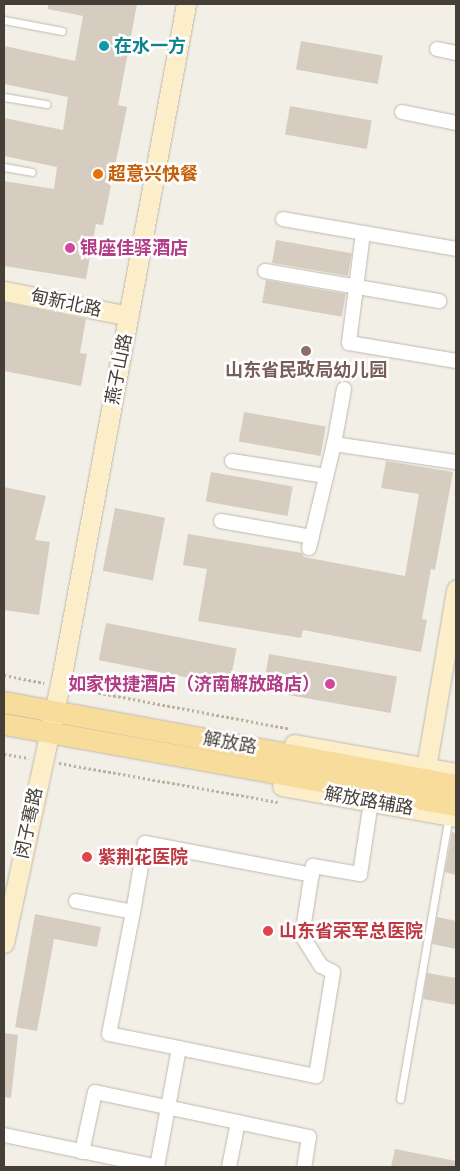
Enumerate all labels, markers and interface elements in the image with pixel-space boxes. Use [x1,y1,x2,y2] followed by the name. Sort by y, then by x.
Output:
[114,35,186,57] place label: 在水一方
[98,40,110,52] marker: 在水一方
[108,163,198,185] place label: 超意兴快餐
[92,168,104,180] marker: 超意兴快餐
[80,237,188,259] place label: 银座佳驿酒店
[64,242,76,254] marker: 银座佳驿酒店
[29,285,103,321] street label: 甸新北路
[102,332,136,406] street label: 燕子山路
[300,345,312,357] marker: 山东省民政局幼儿园
[225,359,387,381] place label: 山东省民政局幼儿园
[68,673,320,695] place label: 如家快捷酒店（济南解放路店）
[324,678,336,690] marker: 如家快捷酒店（济南解放路店）
[202,728,258,758] street label: 解放路
[323,783,415,819] street label: 解放路辅路
[11,786,47,860] street label: 闵子骞路
[98,846,188,868] place label: 紫荆花医院
[80,850,94,864] marker: 紫荆花医院
[279,920,423,942] place label: 山东省荣军总医院
[261,924,275,938] marker: 山东省荣军总医院

